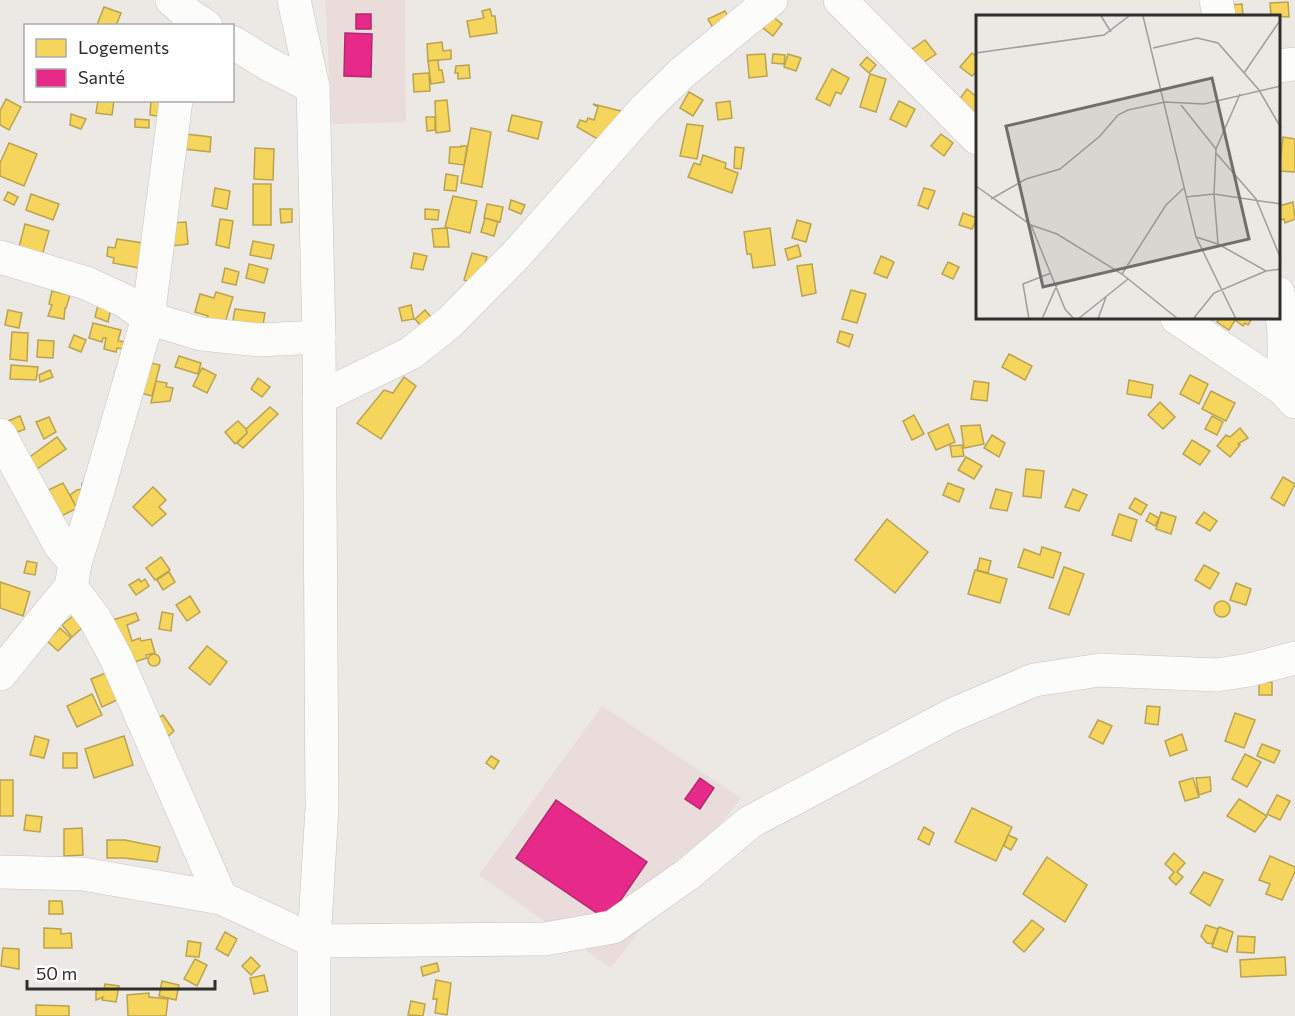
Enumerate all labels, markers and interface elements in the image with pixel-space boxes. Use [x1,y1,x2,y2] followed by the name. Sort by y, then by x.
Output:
[976,15,1280,320] inset map
[24,24,234,102] legend
[78,36,169,58] text: Logements
[78,66,125,88] text: Santé
[27,953,214,991] scale bar
[36,962,77,984] text: 50 m

